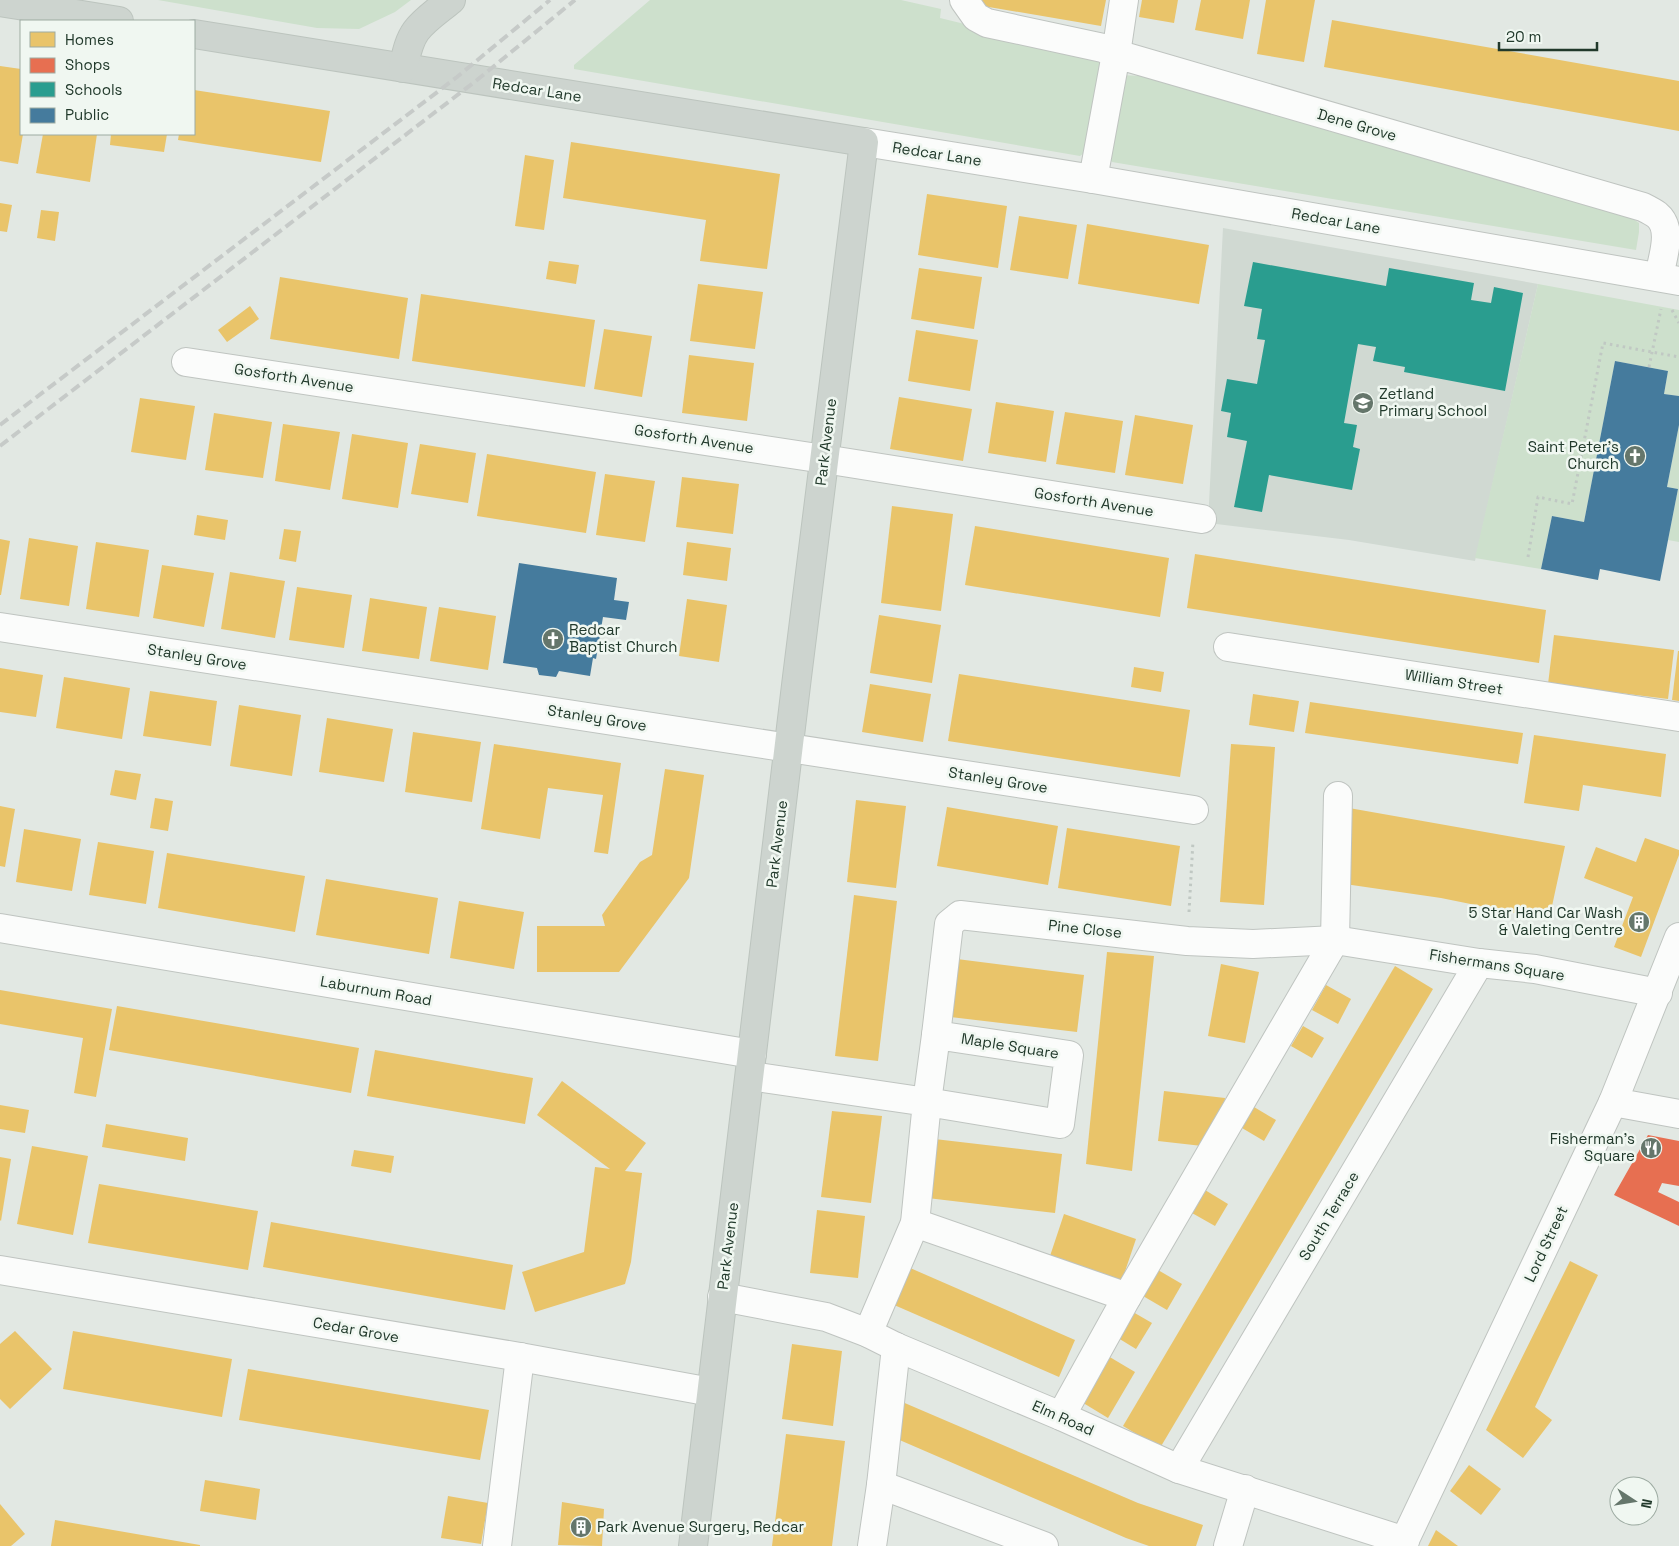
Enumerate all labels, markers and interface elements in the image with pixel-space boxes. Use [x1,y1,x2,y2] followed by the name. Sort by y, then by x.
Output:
[20,20,195,135] legend
[1499,20,1596,52] scale bar
[1506,27,1541,46] text: 20 m
[65,30,114,49] text: Homes
[65,55,110,74] text: Shops
[491,73,583,106] street label: Redcar Lane
[65,80,123,99] text: Schools
[1315,104,1399,145] street label: Dene Grove
[65,105,109,124] text: Public
[891,137,983,170] street label: Redcar Lane
[1290,203,1382,238] street label: Redcar Lane
[233,359,355,396] street label: Gosforth Avenue
[1379,384,1487,420] place label: Zetland Primary School
[1351,391,1375,415] school or university icon: Zetland Primary School
[811,397,840,487] street label: Park Avenue
[633,420,755,457] street label: Gosforth Avenue
[1528,437,1619,473] place label: Saint Peter's Church
[1623,444,1647,468] church icon: Saint Peter's Church
[1033,483,1155,520] street label: Gosforth Avenue
[569,620,677,656] place label: Redcar Baptist Church
[541,627,565,651] church icon: Redcar Baptist Church
[146,639,248,674] street label: Stanley Grove
[1404,664,1505,699] street label: William Street
[546,700,648,735] street label: Stanley Grove
[947,762,1049,797] street label: Stanley Grove
[762,799,791,889] street label: Park Avenue
[1469,903,1623,939] place label: 5 Star Hand Car Wash & Valeting Centre
[1627,910,1651,934] building icon: 5 Star Hand Car Wash & Valeting Centre
[1047,915,1123,942] street label: Pine Close
[1428,944,1566,985] street label: Fishermans Square
[319,971,433,1010] street label: Laburnum Road
[960,1028,1060,1063] street label: Maple Square
[1550,1129,1635,1165] place label: Fisherman's Square
[1639,1136,1663,1160] restaurant icon: Fisherman's Square
[1294,1168,1363,1264] street label: South Terrace
[713,1201,742,1291] street label: Park Avenue
[1520,1202,1572,1285] street label: Lord Street
[311,1313,401,1346] street label: Cedar Grove
[1029,1396,1097,1440] street label: Elm Road
[1609,1476,1659,1526] north arrow
[1637,1497,1656,1510] text: N
[569,1515,593,1539] building icon: Park Avenue Surgery, Redcar
[597,1517,805,1536] place label: Park Avenue Surgery, Redcar

